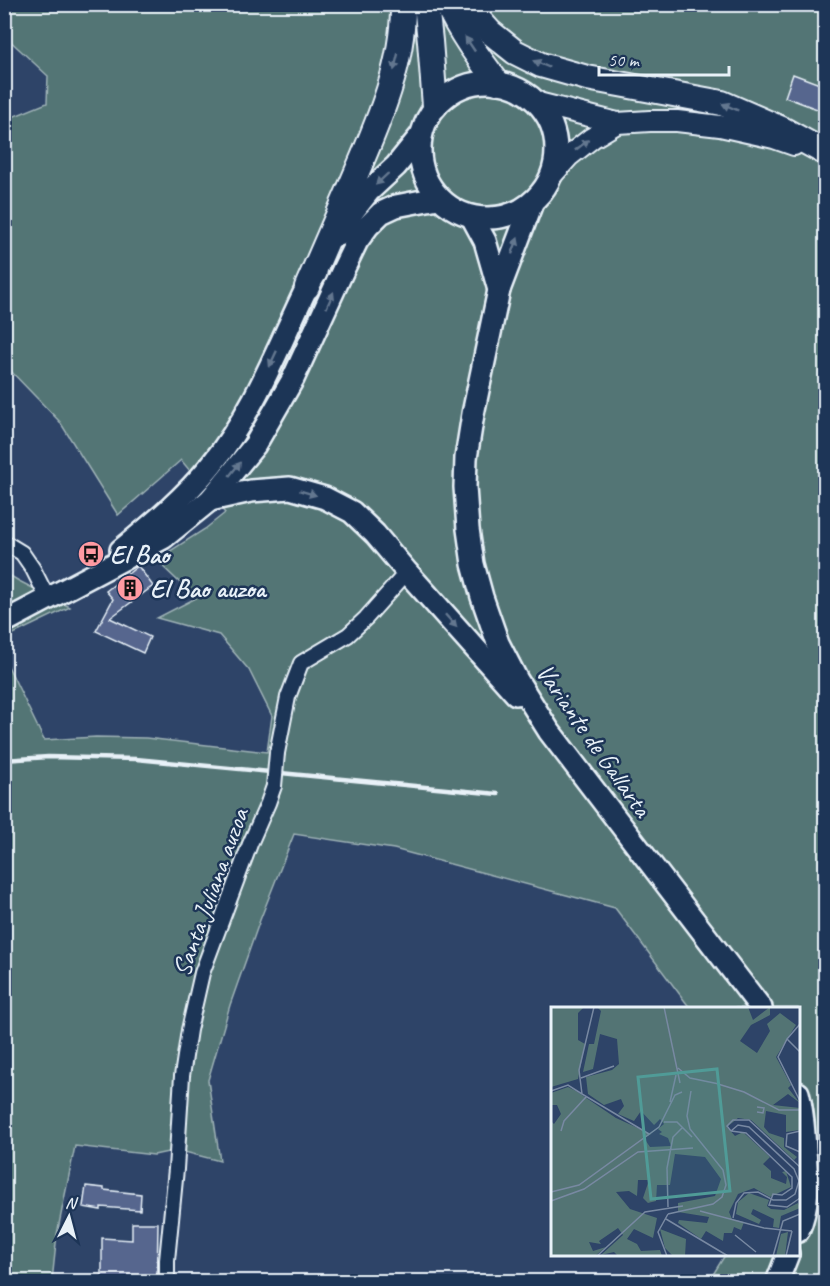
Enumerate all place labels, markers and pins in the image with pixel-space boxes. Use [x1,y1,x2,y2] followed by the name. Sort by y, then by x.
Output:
[110,538,172,571] place label: El Bao
[76,539,106,569] bus stop icon: El Bao
[150,572,268,605] place label: El Bao auzoa
[115,573,145,603] building icon: El Bao auzoa

